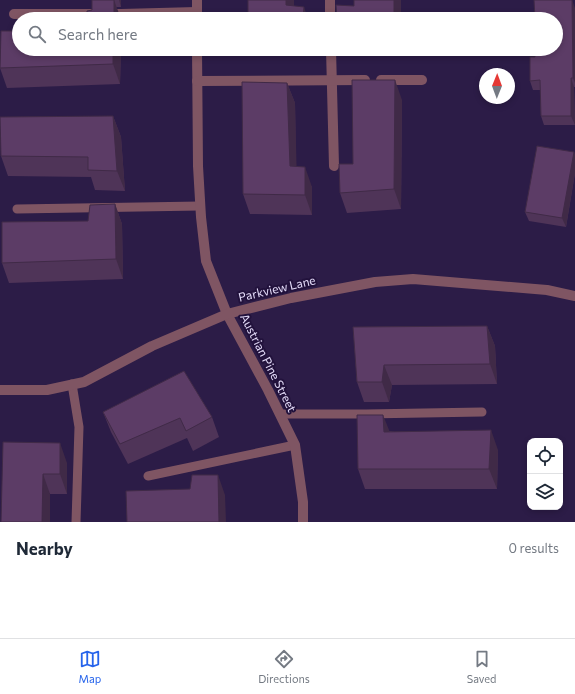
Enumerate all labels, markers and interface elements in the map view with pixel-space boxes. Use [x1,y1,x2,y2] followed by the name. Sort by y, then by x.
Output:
[12,12,563,56] search box
[26,23,48,45] icon: search
[58,25,137,43] text: Search here
[479,68,515,104] north arrow
[237,272,317,304] street label: Parkview Lane
[238,311,300,414] street label: Austrian Pine Street
[527,438,563,510] map controls
[527,438,563,474] button: locate
[527,474,563,510] button: layers
[16,538,73,559] text: Nearby
[508,540,559,556] text: 0 results
[79,648,101,685] tab: Map
[258,648,310,685] tab: Directions
[467,648,496,685] tab: Saved

